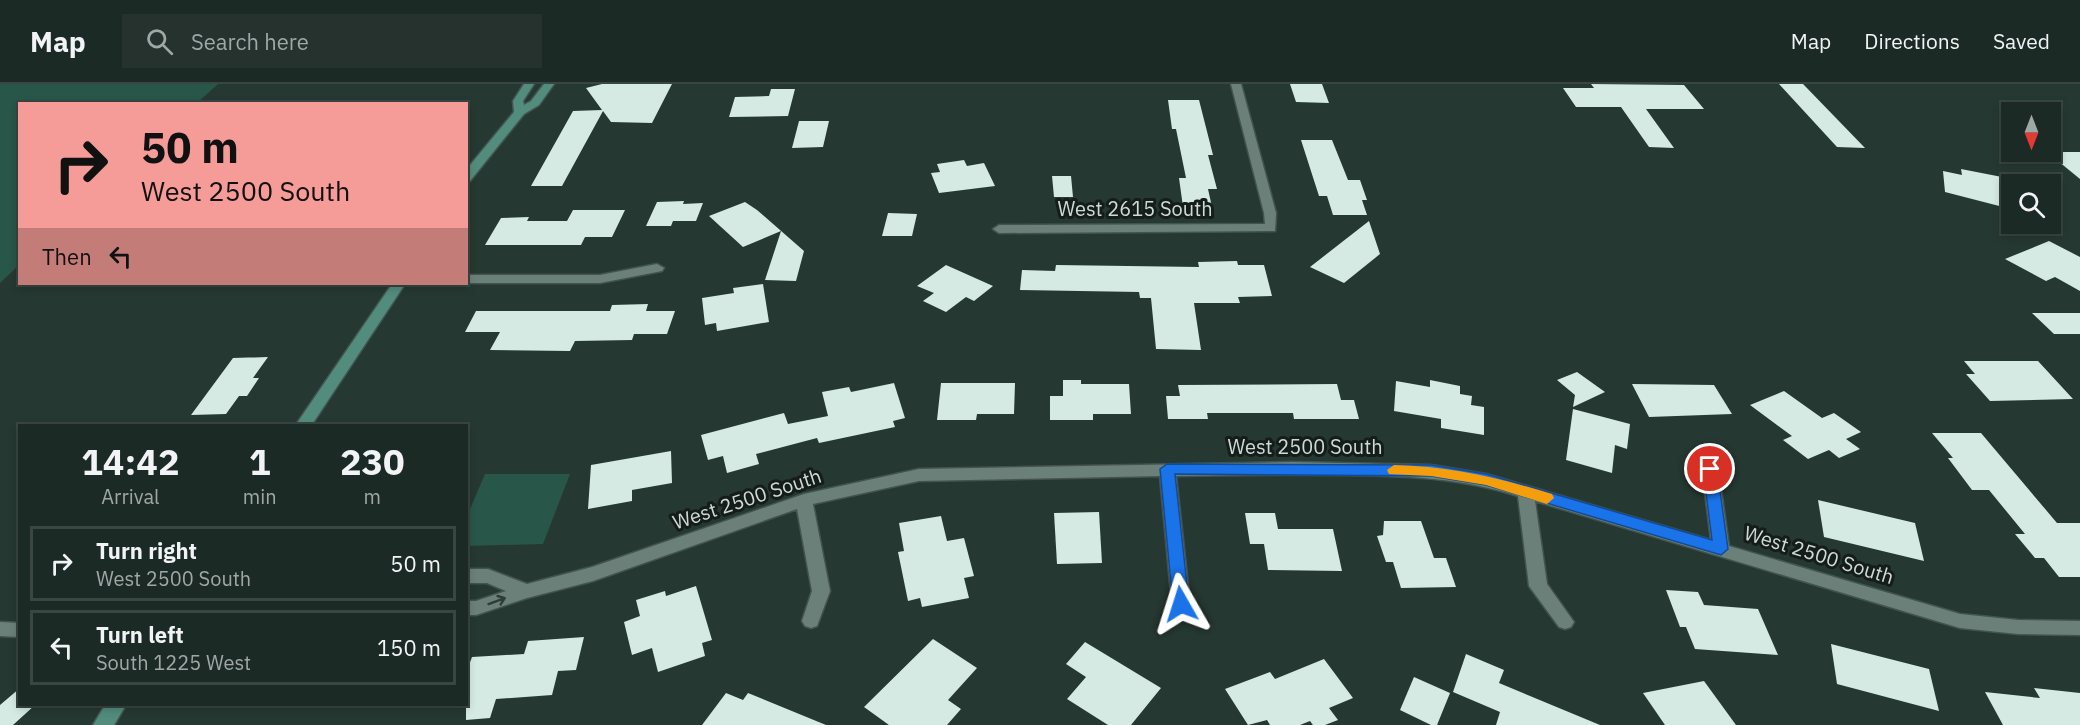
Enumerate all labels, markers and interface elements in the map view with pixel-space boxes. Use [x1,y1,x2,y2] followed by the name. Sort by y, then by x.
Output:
[122,14,542,68] search box
[30,23,86,60] text: Map
[143,25,176,58] icon: search
[191,27,309,56] text: Search here
[1791,27,1831,55] text: Map
[1864,27,1960,55] text: Directions
[1993,27,2050,55] text: Saved
[2001,102,2061,162] north arrow
[2001,102,2061,234] map controls
[141,120,239,175] text: 50 m
[42,126,120,204] icon: right
[141,173,350,208] text: West 2500 South
[2001,174,2061,234] button: search
[1057,195,1213,222] street label: West 2615 South
[104,240,137,273] icon: left
[42,242,92,271] text: Then
[1227,433,1383,460] street label: West 2500 South
[81,438,180,485] text: 14:42
[249,438,271,485] text: 1
[340,438,405,485] text: 230
[1684,443,1735,494] pin
[1693,452,1726,485] icon: arrive
[669,462,825,535] street label: West 2500 South
[101,483,160,510] text: Arrival
[243,483,277,510] text: min
[364,483,381,510] text: m
[1741,519,1897,590] street label: West 2500 South
[96,536,197,565] text: Turn right
[45,547,78,580] icon: right
[390,549,441,578] text: 50 m
[96,565,251,592] text: West 2500 South
[1149,572,1213,636] position arrow
[487,595,505,606] one-way arrow
[96,620,184,649] text: Turn left
[45,631,78,664] icon: left
[377,633,441,662] text: 150 m
[96,649,251,676] text: South 1225 West

